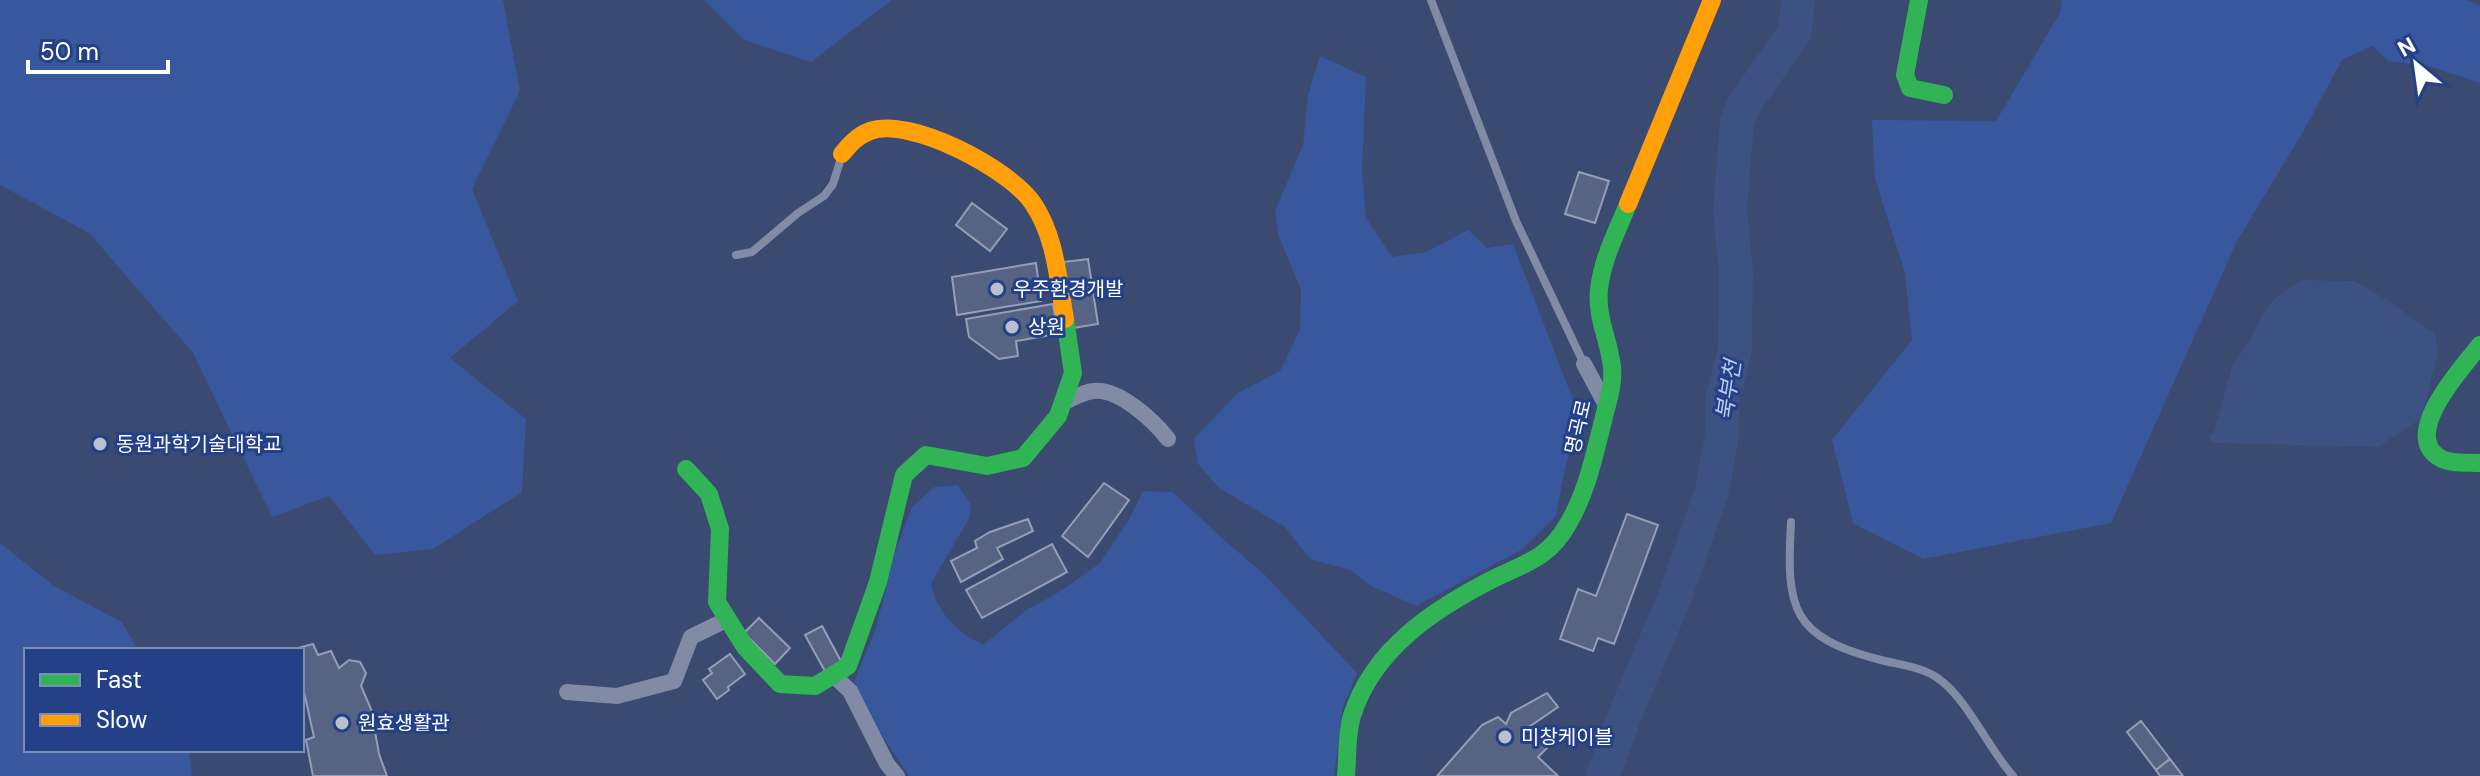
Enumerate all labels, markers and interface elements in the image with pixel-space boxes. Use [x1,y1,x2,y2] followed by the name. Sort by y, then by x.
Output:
[28,24,168,74] scale bar
[2376,24,2456,104] north arrow
[2392,30,2421,64] text: N
[40,36,99,67] text: 50 m
[1013,276,1123,302] place label: 우주환경개발
[988,280,1006,298] marker: 우주환경개발
[1028,314,1065,340] place label: 상원
[1003,318,1021,336] marker: 상원
[1709,355,1748,422] water label: 북부천
[1559,397,1597,457] street label: 명곡로
[116,431,282,457] place label: 동원과학기술대학교
[91,435,109,453] marker: 동원과학기술대학교
[24,648,304,752] legend
[96,664,142,695] text: Fast
[96,704,147,735] text: Slow
[358,710,450,736] place label: 원효생활관
[333,714,351,732] marker: 원효생활관
[1521,724,1613,750] place label: 미창케이블
[1496,728,1514,746] marker: 미창케이블

